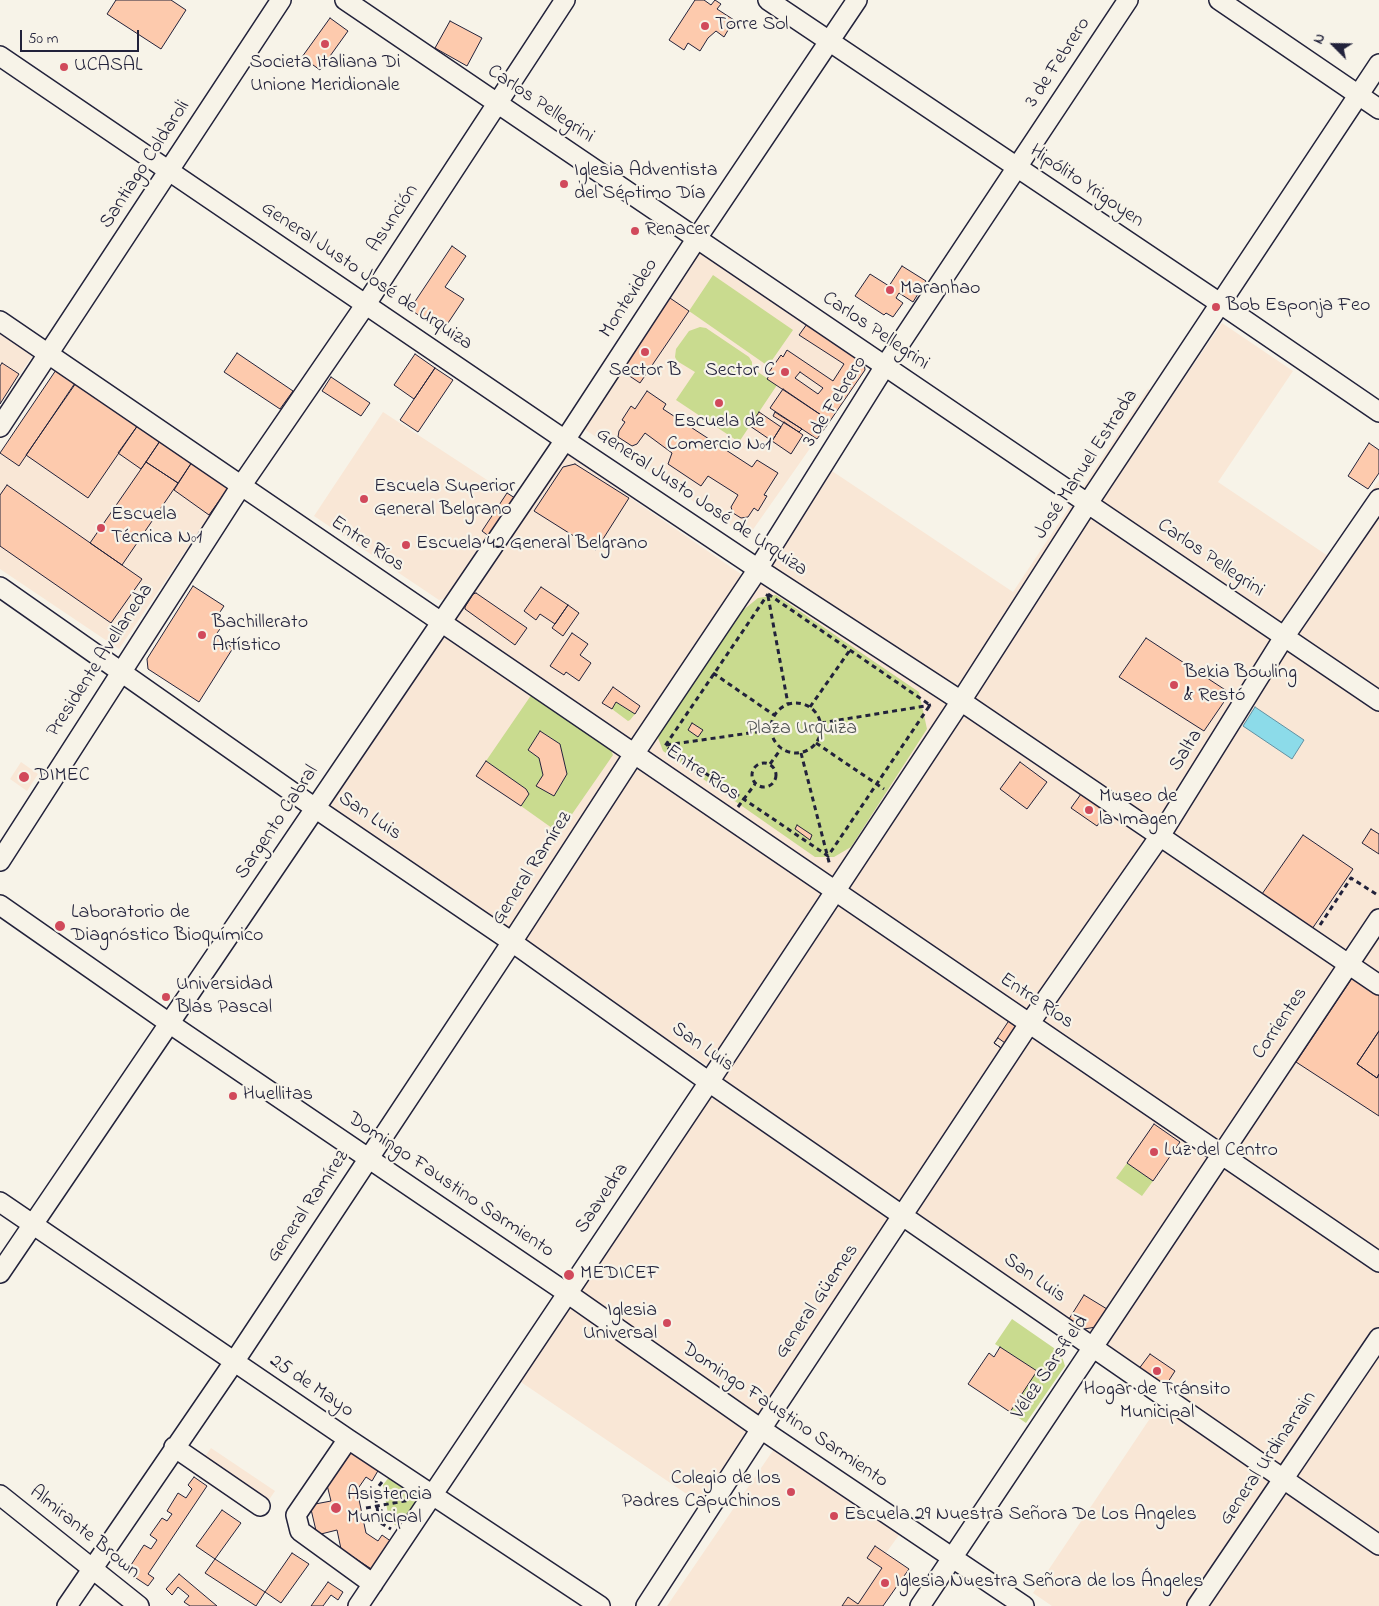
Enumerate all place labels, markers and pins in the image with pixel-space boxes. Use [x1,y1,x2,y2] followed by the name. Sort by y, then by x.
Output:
[715,14,788,38] place label: Torre Sol
[699,20,711,32] marker: Torre Sol
[319,38,331,50] marker: Societa Italiana Di Unione Meridionale
[249,52,401,99] place label: Societa Italiana Di Unione Meridionale
[74,55,142,79] place label: UCASAL
[58,61,70,73] marker: UCASAL
[574,160,718,207] place label: Iglesia Adventista del Séptimo Día
[558,178,570,190] marker: Iglesia Adventista del Séptimo Día
[645,219,710,243] place label: Renacer
[629,225,641,237] marker: Renacer
[900,278,980,302] place label: Maranhao
[884,284,896,296] marker: Maranhao
[1226,295,1370,319] place label: Bob Esponja Feo
[1210,301,1222,313] marker: Bob Esponja Feo
[639,346,651,358] marker: Sector B
[609,360,681,384] place label: Sector B
[705,360,775,384] place label: Sector C
[779,366,791,378] marker: Sector C
[713,397,725,409] marker: Escuela de Comercio Nº1
[667,411,771,458] place label: Escuela de Comercio Nº1
[374,476,515,523] place label: Escuela Superior General Belgrano
[358,493,370,505] marker: Escuela Superior General Belgrano
[111,504,202,551] place label: Escuela Técnica Nº1
[95,522,107,534] marker: Escuela Técnica Nº1
[416,533,648,557] place label: Escuela 42 General Belgrano
[400,539,412,551] marker: Escuela 42 General Belgrano
[212,612,308,659] place label: Bachillerato Artístico
[196,629,208,641] marker: Bachillerato Artístico
[1184,662,1297,709] place label: Bekia Bowling & Restó
[1168,679,1180,691] marker: Bekia Bowling & Restó
[35,765,90,789] place label: DIMEC
[17,770,31,784] marker: DIMEC
[1099,786,1177,833] place label: Museo de la Imagen
[1083,804,1095,816] marker: Museo de la Imagen
[71,902,263,949] place label: Laboratorio de Diagnóstico Bioquímico
[53,919,67,933] marker: Laboratorio de Diagnóstico Bioquímico
[176,974,273,1021] place label: Universidad Blas Pascal
[160,991,172,1003] marker: Universidad Blas Pascal
[243,1084,313,1108] place label: Huellitas
[227,1090,239,1102] marker: Huellitas
[1164,1140,1278,1164] place label: Luz del Centro
[1148,1146,1160,1158] marker: Luz del Centro
[580,1263,660,1287] place label: MEDICEF
[562,1268,576,1282] marker: MEDICEF
[583,1300,657,1347] place label: Iglesia Universal
[661,1317,673,1329] marker: Iglesia Universal
[1151,1365,1163,1377] marker: Hogar de Tránsito Municipal
[1084,1379,1230,1426] place label: Hogar de Tránsito Municipal
[622,1468,781,1515] place label: Colegio de los Padres Capuchinos
[347,1484,432,1531] place label: Asistencia Municipal
[785,1486,797,1498] marker: Colegio de los Padres Capuchinos
[329,1501,343,1515] marker: Asistencia Municipal
[844,1504,1197,1528] place label: Escuela 29 Nuestra Señora De Los Angeles
[828,1510,840,1522] marker: Escuela 29 Nuestra Señora De Los Angeles
[895,1571,1203,1595] place label: Iglesia Nuestra Señora de los Ángeles
[879,1577,891,1589] marker: Iglesia Nuestra Señora de los Ángeles

